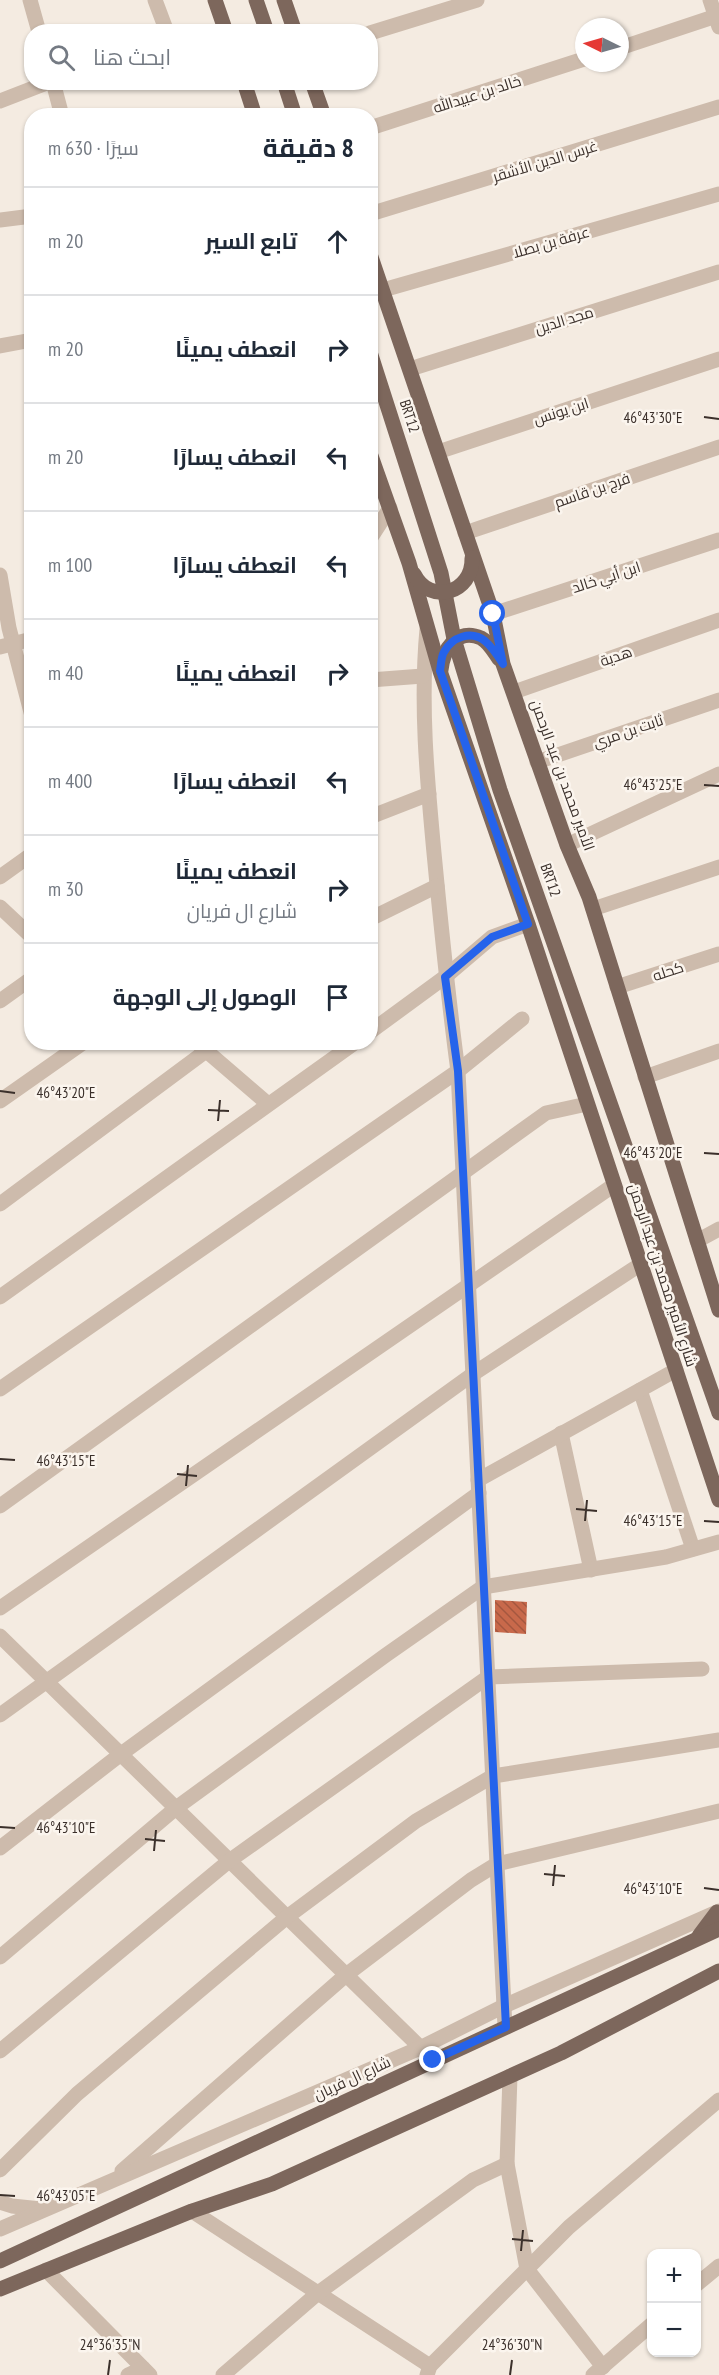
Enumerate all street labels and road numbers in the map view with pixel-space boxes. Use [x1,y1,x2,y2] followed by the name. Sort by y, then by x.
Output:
[431,71,524,118] street label: خالد بن عبيدالله
[489,136,600,187] street label: غرس الدين الأشقر
[510,222,592,263] street label: عرفة بن بصلا
[532,302,596,339] street label: مجد الدين
[531,393,591,430] street label: ابن يونس
[396,397,424,435] street label: BRT12
[552,468,633,514] street label: فرج بن قاسم
[569,557,644,600] street label: ابن أبي خالد
[597,642,635,670] street label: هدية
[526,697,599,853] street label: الأمير محمد بن عبد الرحمن
[590,710,667,755] street label: ثابت بن مري
[537,861,565,899] street label: BRT12
[650,957,686,985] street label: كحله
[622,1181,702,1370] street label: شارع الأمير محمد بن عبد الرحمن
[311,2052,394,2106] street label: شارع ال فريان

